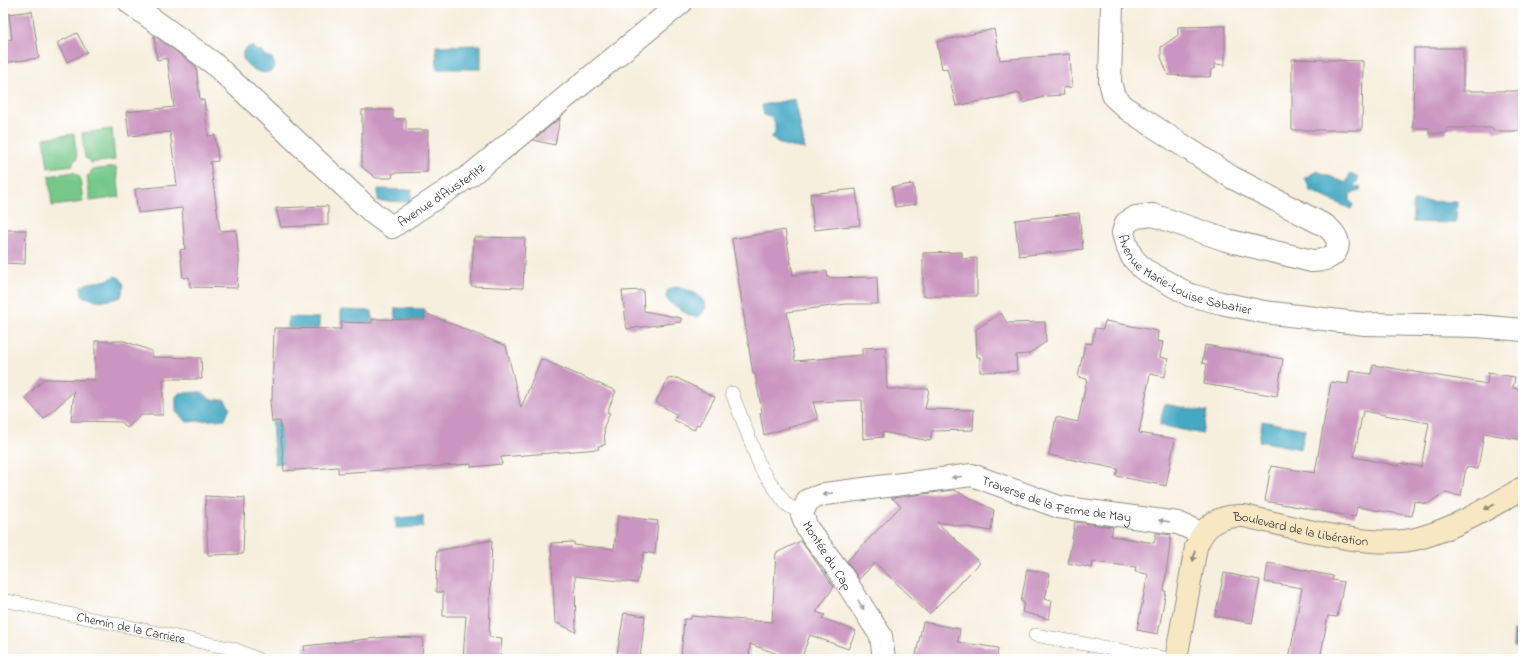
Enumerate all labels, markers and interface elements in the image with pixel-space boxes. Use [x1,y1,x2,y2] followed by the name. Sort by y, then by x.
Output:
[394,159,490,232] street label: Avenue d'Austerlitz
[1113,233,1254,320] street label: Avenue Marie-Louise Sabatier
[979,471,1132,529] street label: Traverse de la Ferme de May
[951,473,963,480] one-way arrow
[822,491,835,497] one-way arrow
[1483,504,1495,510] one-way arrow
[1232,508,1369,552] street label: Boulevard de la Libération
[797,517,856,594] street label: Montée du Cap
[1158,518,1170,525] one-way arrow
[1191,549,1197,562] one-way arrow
[857,600,865,610] one-way arrow
[75,608,187,649] street label: Chemin de la Carrière

